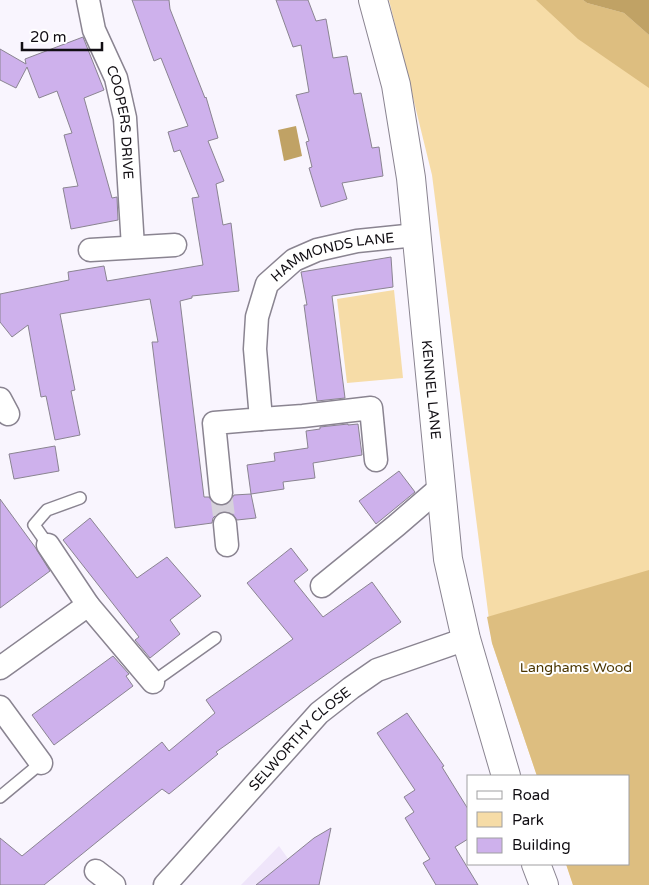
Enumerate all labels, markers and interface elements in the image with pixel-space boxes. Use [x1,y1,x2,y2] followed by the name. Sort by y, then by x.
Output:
[22,20,102,52] scale bar
[30,28,67,46] text: 20 m
[102,63,137,180] street label: COOPERS DRIVE
[267,229,395,286] street label: HAMMONDS LANE
[418,339,444,440] street label: KENNEL LANE
[520,659,632,676] park label: Langhams Wood
[245,683,354,795] street label: SELWORTHY CLOSE
[467,775,629,865] legend
[512,786,550,804] text: Road
[512,811,544,829] text: Park
[512,836,571,854] text: Building

